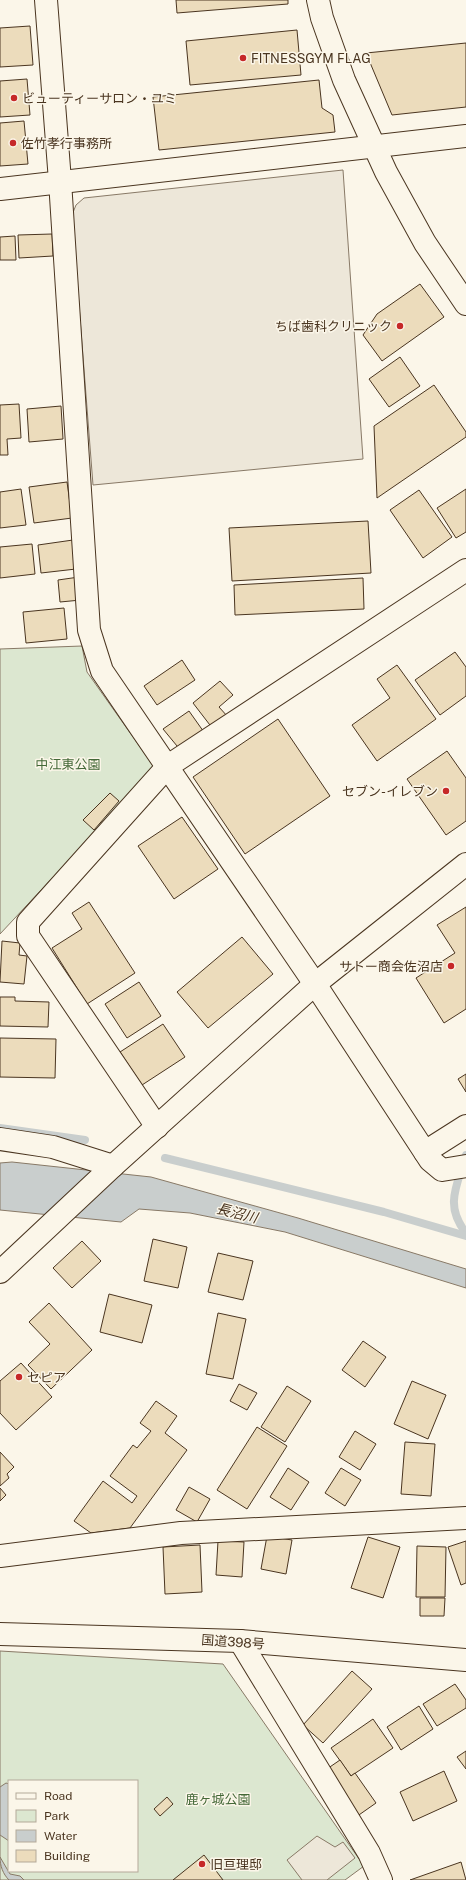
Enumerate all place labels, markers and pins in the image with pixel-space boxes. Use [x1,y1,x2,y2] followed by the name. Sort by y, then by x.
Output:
[251,51,371,66] place label: FITNESSGYM FLAG
[238,53,248,63] marker: FITNESSGYM FLAG
[22,91,177,106] place label: ビューティーサロン・ユミ
[9,93,19,103] marker: ビューティーサロン・ユミ
[21,136,112,151] place label: 佐竹孝行事務所
[8,138,18,148] marker: 佐竹孝行事務所
[275,319,392,334] place label: ちば歯科クリニック
[395,321,405,331] marker: ちば歯科クリニック
[342,784,438,799] place label: セブン-イレブン
[441,786,451,796] marker: セブン-イレブン
[339,959,443,974] place label: サトー商会佐沼店
[446,961,456,971] marker: サトー商会佐沼店
[27,1370,66,1385] place label: セピア
[14,1372,24,1382] marker: セピア
[210,1857,262,1872] place label: 旧亘理邸
[197,1859,207,1869] marker: 旧亘理邸

